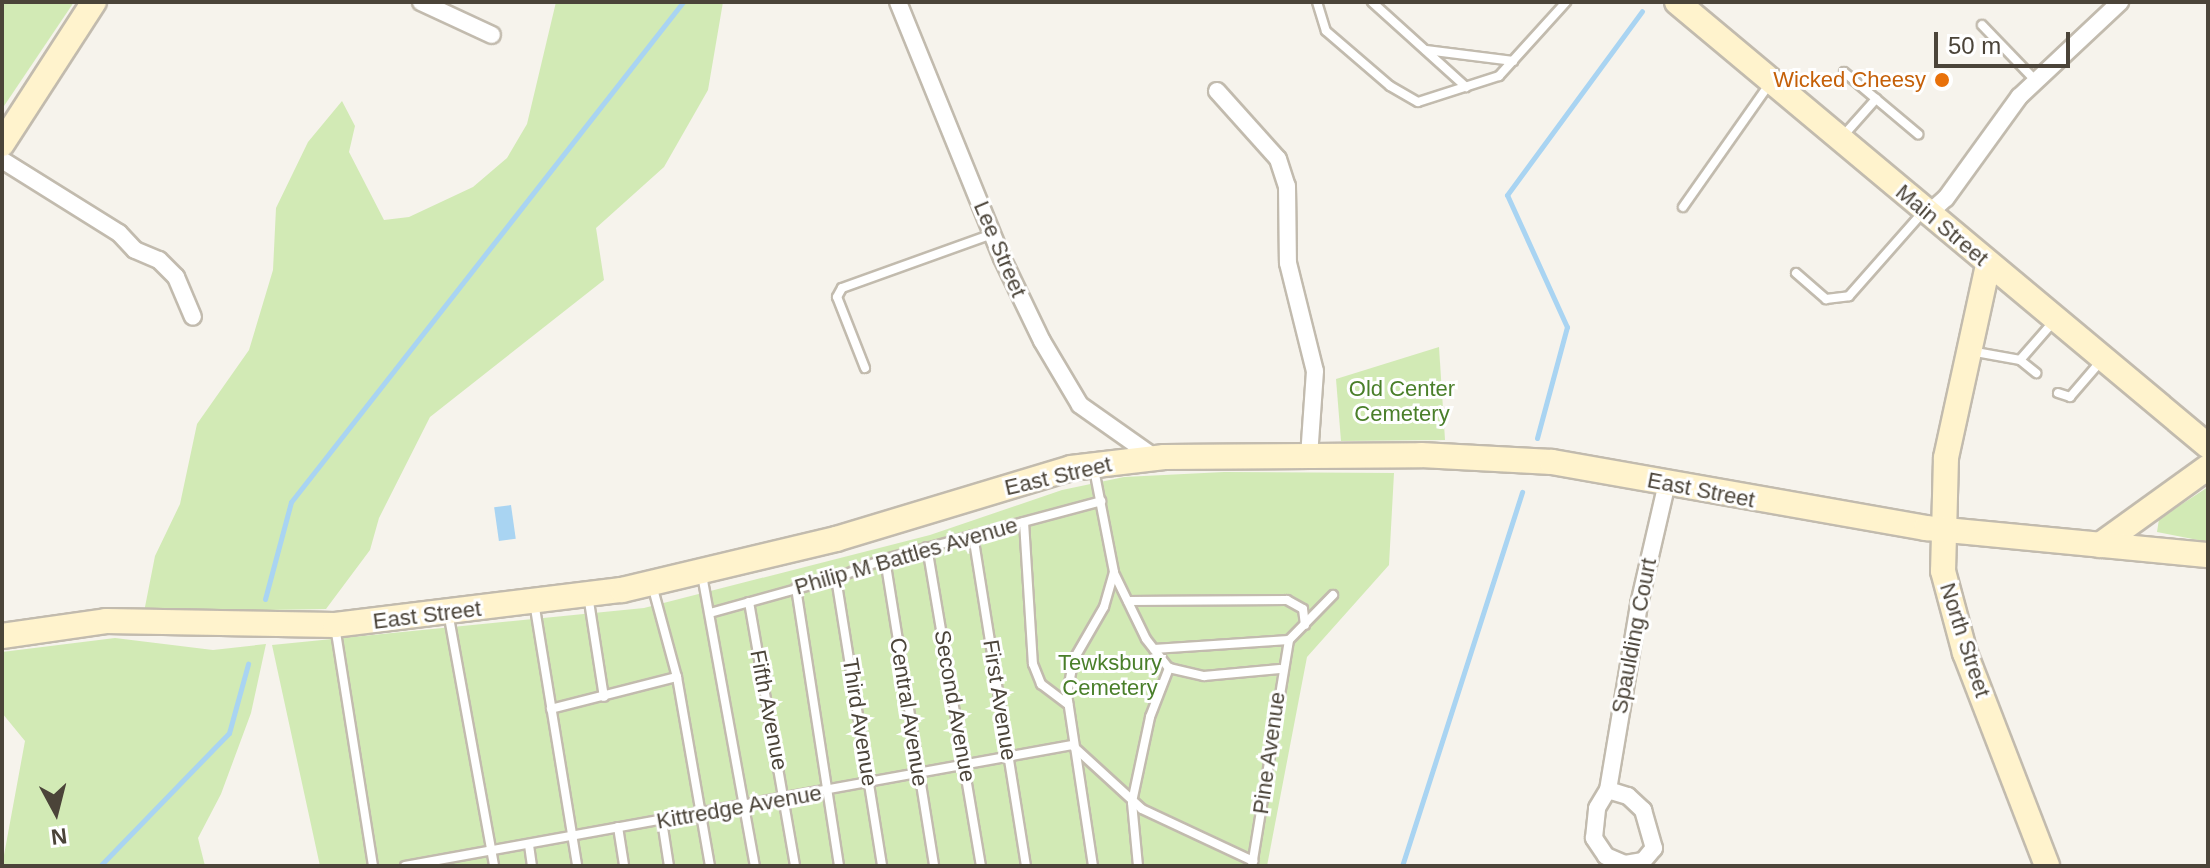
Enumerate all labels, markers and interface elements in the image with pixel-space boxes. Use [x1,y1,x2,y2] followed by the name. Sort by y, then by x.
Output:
[1938,16,2074,66] scale bar
[1948,32,2001,59] text: 50 m
[1773,67,1926,93] place label: Wicked Cheesy
[1933,71,1951,89] marker: Wicked Cheesy
[1890,179,1994,271] street label: Main Street
[968,197,1032,301] street label: Lee Street
[1349,375,1455,426] park label: Old Center Cemetery
[1002,451,1114,501] street label: East Street
[1645,467,1757,513] street label: East Street
[791,511,1021,601] street label: Philip M Battles Avenue
[1606,556,1662,716] street label: Spaulding Court
[1934,580,1996,700] street label: North Street
[371,595,483,635] street label: East Street
[929,627,981,785] street label: Second Avenue
[884,635,934,789] street label: Central Avenue
[977,637,1023,763] street label: First Avenue
[744,647,794,773] street label: Fifth Avenue
[1058,649,1162,700] park label: Tewksbury Cemetery
[837,656,883,788] street label: Third Avenue
[1247,690,1291,816] street label: Pine Avenue
[16,772,96,852] north arrow
[654,779,824,835] street label: Kittredge Avenue
[50,823,68,850] text: N

